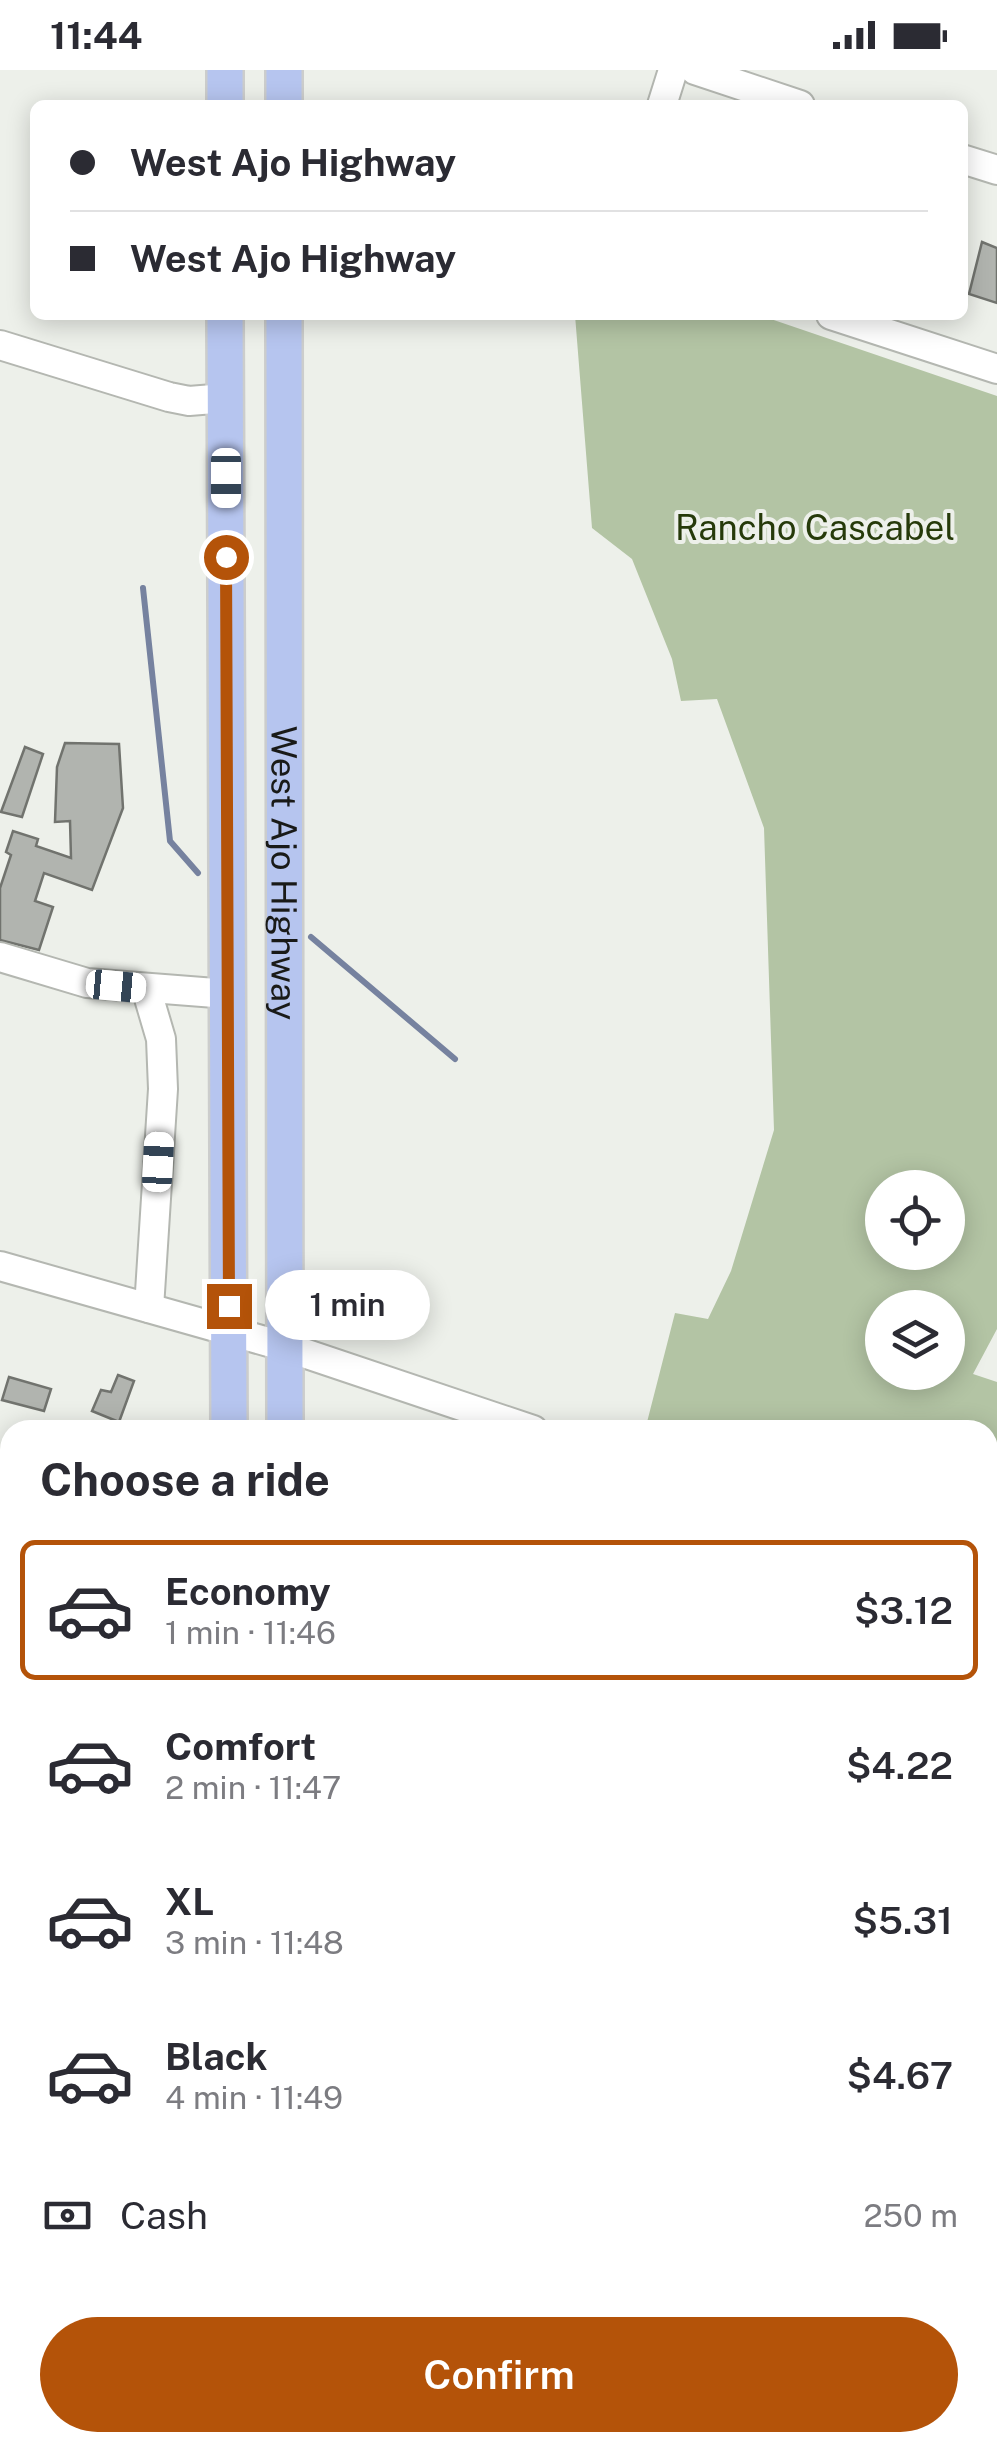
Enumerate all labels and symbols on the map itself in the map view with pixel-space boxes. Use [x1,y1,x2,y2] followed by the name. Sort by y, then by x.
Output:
[211,448,241,508] car
[675,507,955,548] park label: Rancho Cascabel
[204,535,249,580] route start
[264,726,305,1020] street label: West Ajo Highway
[85,968,147,1004] car
[141,1131,175,1193] car
[264,1271,429,1341] callout: 1 min
[207,1284,252,1329] route end

